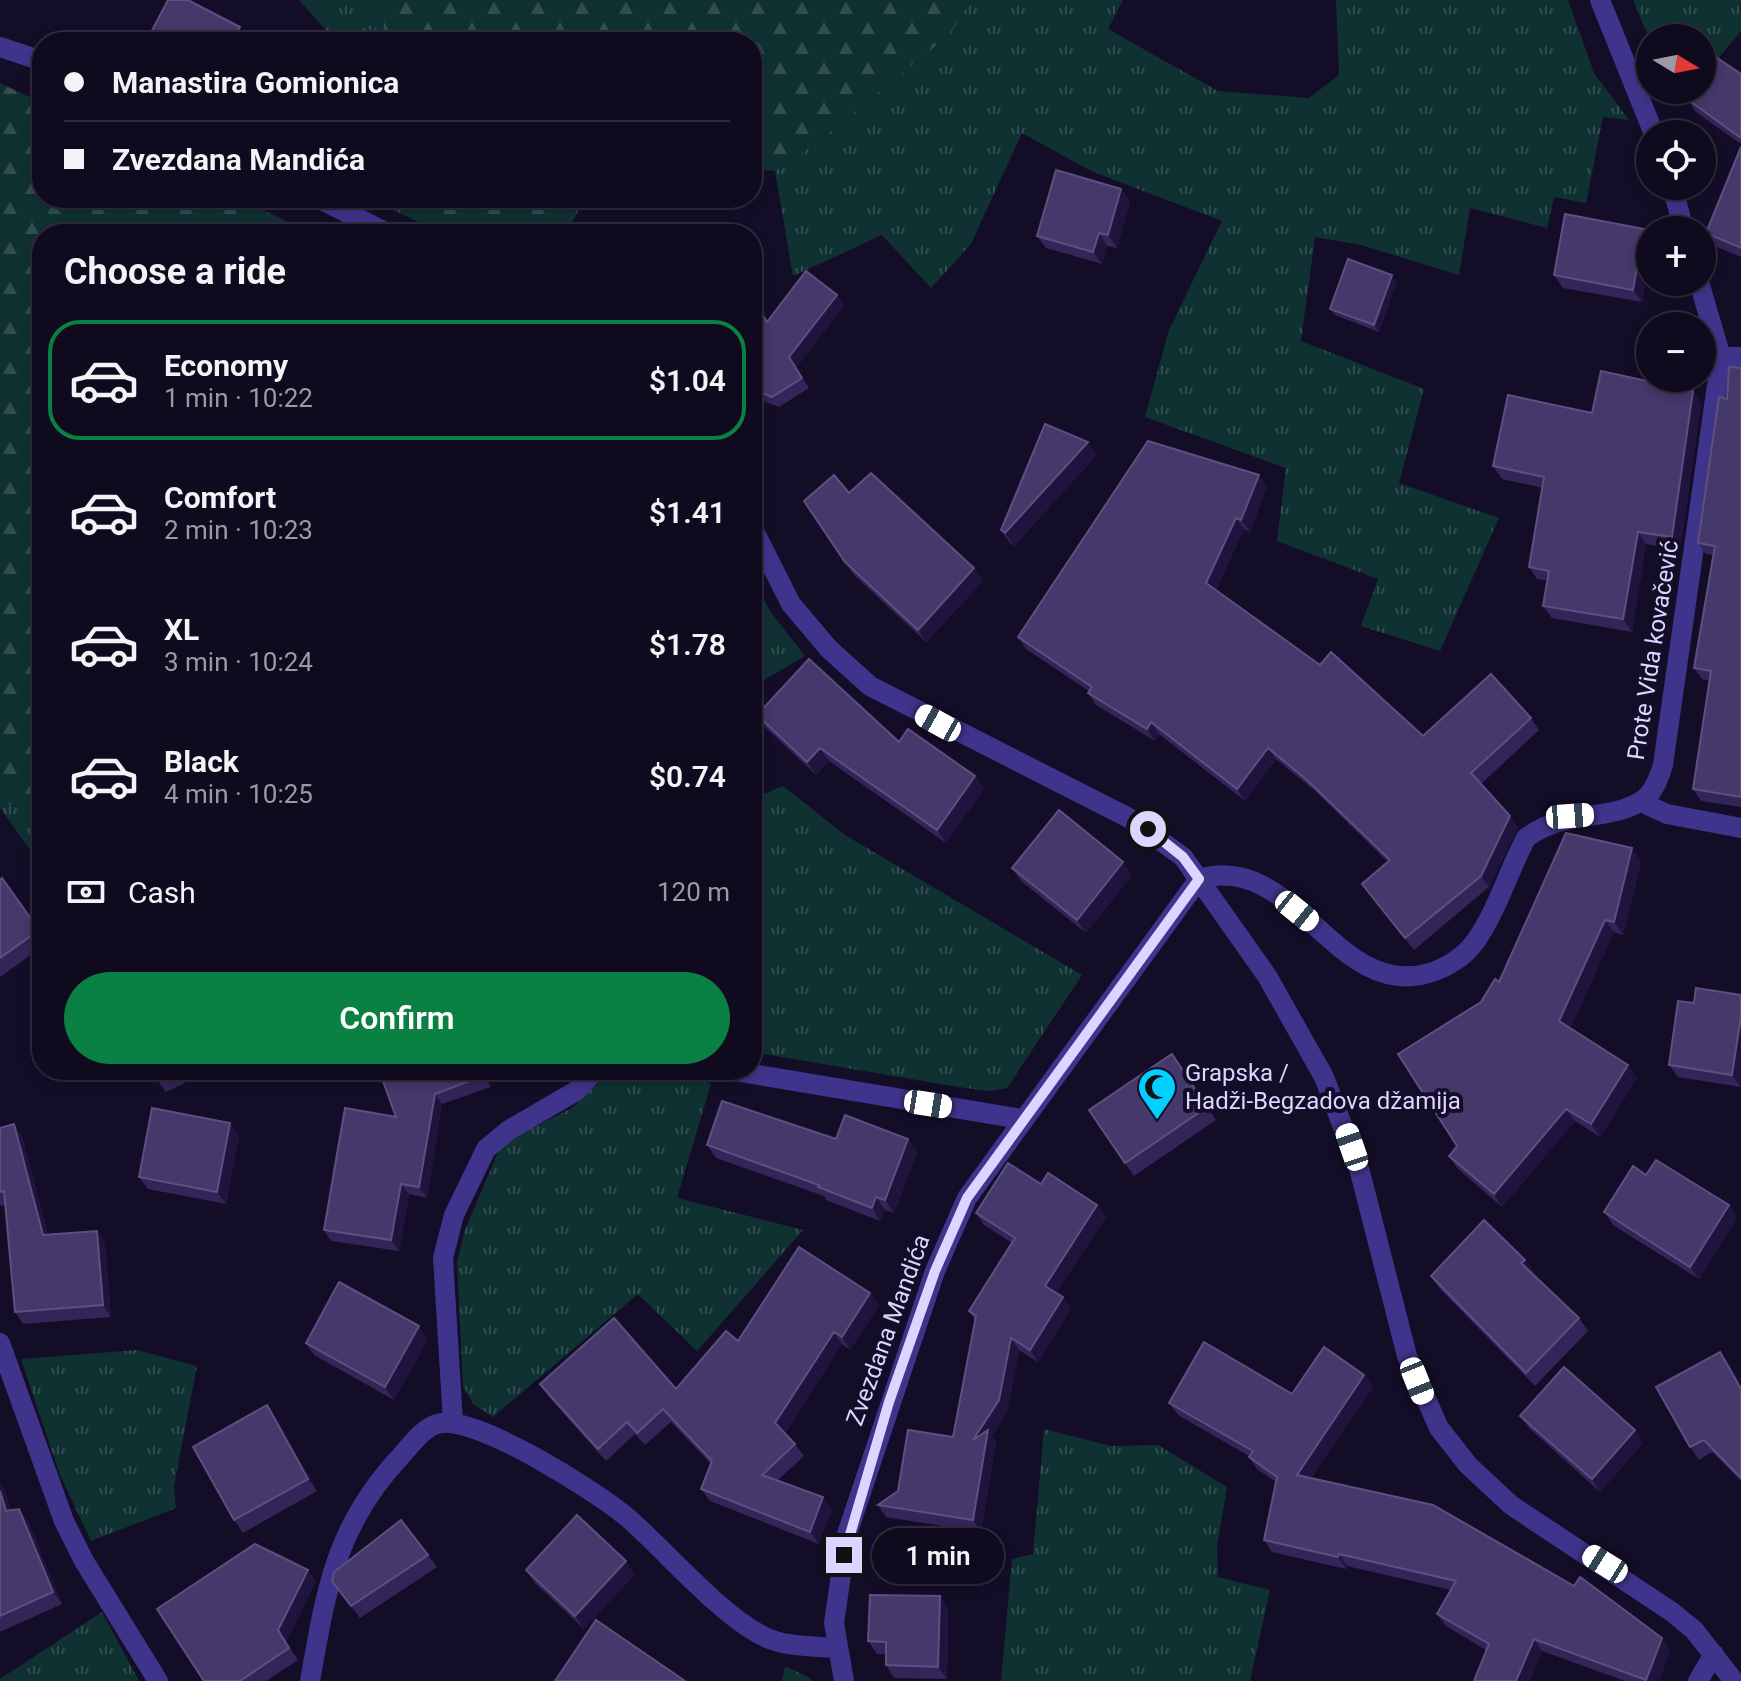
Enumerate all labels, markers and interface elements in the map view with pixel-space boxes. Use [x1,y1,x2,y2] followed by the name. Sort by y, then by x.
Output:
[1636,24,1716,104] north arrow
[1636,24,1716,392] map controls
[112,65,399,100] text: Manastira Gomionica
[1636,120,1716,200] button: locate
[112,142,365,177] text: Zvezdana Mandića
[1636,216,1716,296] button: +
[64,251,286,293] text: Choose a ride
[1636,312,1716,392] button: −
[68,344,140,416] icon: car
[164,348,288,383] text: Economy
[649,363,726,398] text: $1.04
[164,383,313,413] text: 1 min · 10:22
[68,476,140,548] icon: car
[164,480,276,515] text: Comfort
[649,495,726,530] text: $1.41
[164,515,313,545] text: 2 min · 10:23
[1622,538,1684,762] street label: Prote Vida kovačević
[68,608,140,680] icon: car
[164,612,199,647] text: XL
[649,627,726,662] text: $1.78
[164,647,313,677] text: 3 min · 10:24
[911,701,965,745] car
[68,740,140,812] icon: car
[164,744,239,779] text: Black
[649,759,726,794] text: $0.74
[164,779,313,809] text: 4 min · 10:25
[1545,802,1595,830] car
[1130,811,1166,847] route start
[64,870,108,914] icon: cash
[128,875,196,910] text: Cash
[657,877,730,907] text: 120 m
[1271,887,1323,935] car
[64,972,730,1064] button: Confirm
[1185,1059,1461,1115] place label: Grapska / Hadži-Begzadova džamija
[1136,1066,1178,1121] mosque icon: Grapska / Hadži-Begzadova džamija
[902,1088,954,1120] car
[1333,1120,1371,1174] car
[840,1231,936,1429] street label: Zvezdana Mandića
[1397,1354,1437,1408] car
[872,1527,1004,1583] callout: 1 min
[826,1537,862,1573] route end
[905,1541,971,1571] text: 1 min
[1578,1541,1632,1587] car

